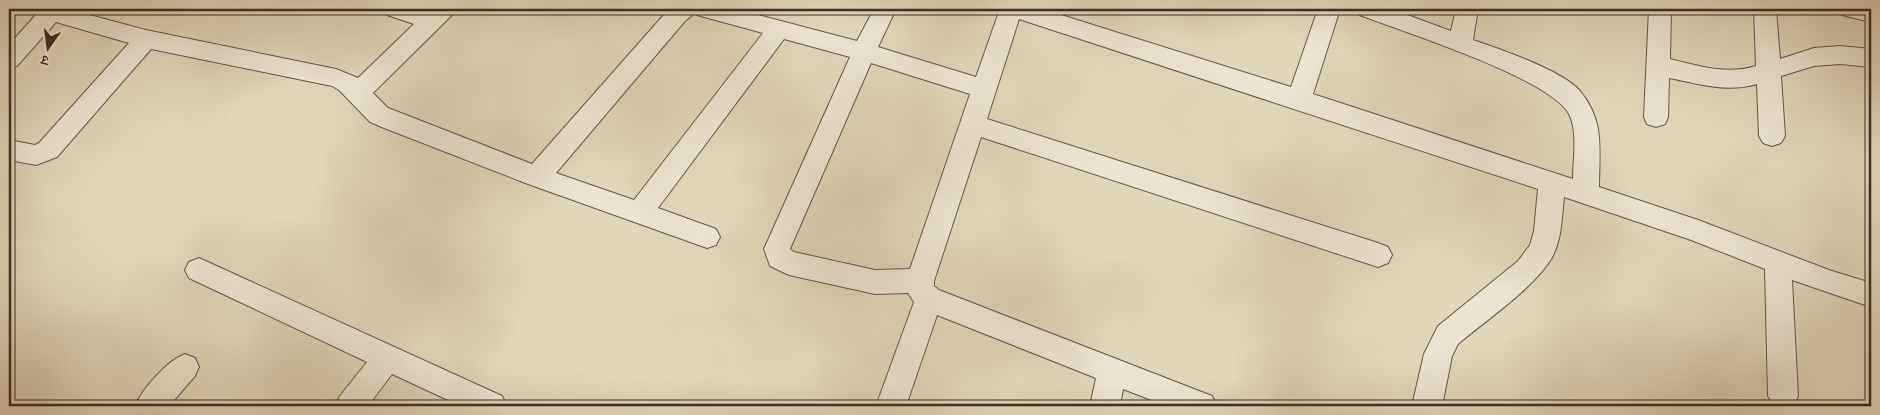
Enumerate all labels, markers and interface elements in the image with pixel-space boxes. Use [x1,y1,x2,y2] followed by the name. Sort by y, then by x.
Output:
[22,22,72,72] north arrow
[38,50,52,71] text: उ

